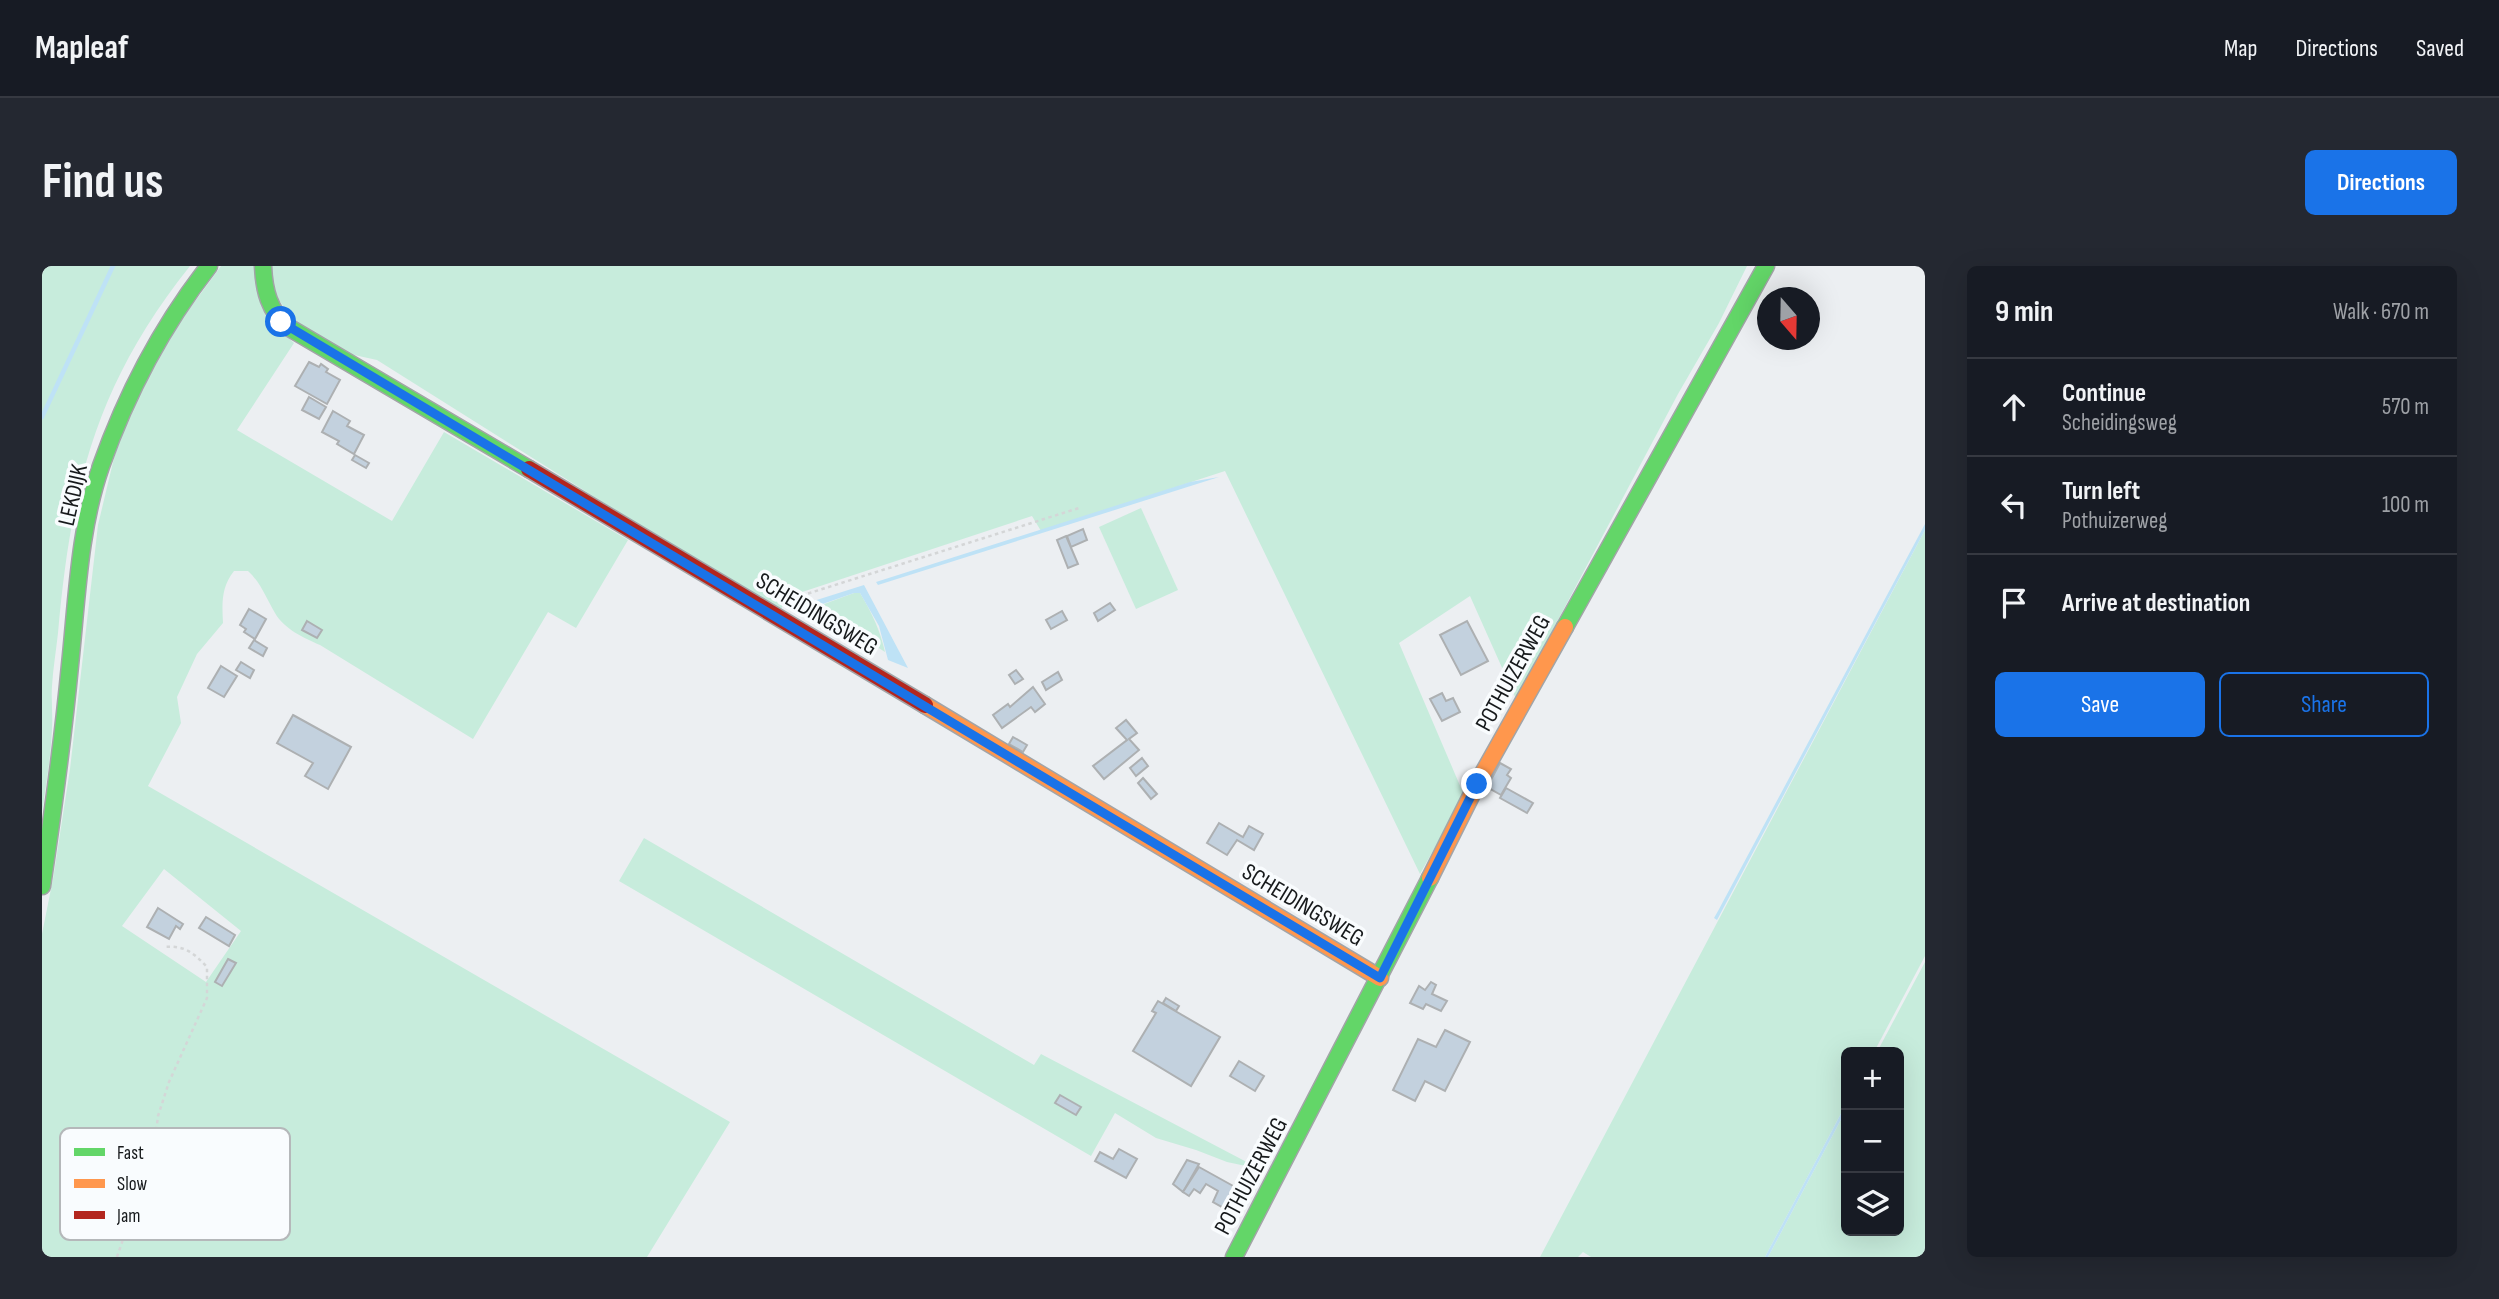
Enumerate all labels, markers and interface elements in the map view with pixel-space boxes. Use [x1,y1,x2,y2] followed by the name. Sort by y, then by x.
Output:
[35,28,128,68] text: Mapleaf
[2224,34,2257,63] text: Map
[2295,34,2378,63] text: Directions
[2416,34,2464,63] text: Saved
[2305,150,2457,215] button: Directions
[42,153,164,212] text: Find us
[1757,287,1820,350] north arrow
[1995,294,2053,330] text: 9 min
[2333,298,2429,326] text: Walk · 670 m
[265,306,296,337] route start
[2062,378,2146,409] text: Continue
[1995,388,2033,426] icon: ahead
[2382,393,2429,421] text: 570 m
[2062,409,2177,437] text: Scheidingsweg
[52,461,94,528] street label: LEKDIJK
[2062,476,2140,507] text: Turn left
[1995,486,2033,524] icon: left
[2382,491,2429,519] text: 100 m
[2062,507,2167,535] text: Pothuizerweg
[751,566,883,662] street label: SCHEIDINGSWEG
[1995,584,2033,622] icon: arrive
[2062,588,2250,619] text: Arrive at destination
[1469,610,1557,736] street label: POTHUIZERWEG
[1995,672,2205,737] button: Save
[2219,672,2429,737] button: Share
[1461,768,1492,799] route end
[1237,857,1369,953] street label: SCHEIDINGSWEG
[1841,1047,1904,1236] map controls
[1841,1047,1904,1110] button: +
[1841,1110,1904,1173] button: −
[1208,1113,1294,1239] street label: POTHUIZERWEG
[60,1128,290,1240] legend
[117,1142,144,1165] text: Fast
[117,1173,147,1196] text: Slow
[1841,1173,1904,1236] button: layers
[116,1205,140,1228] text: Jam

